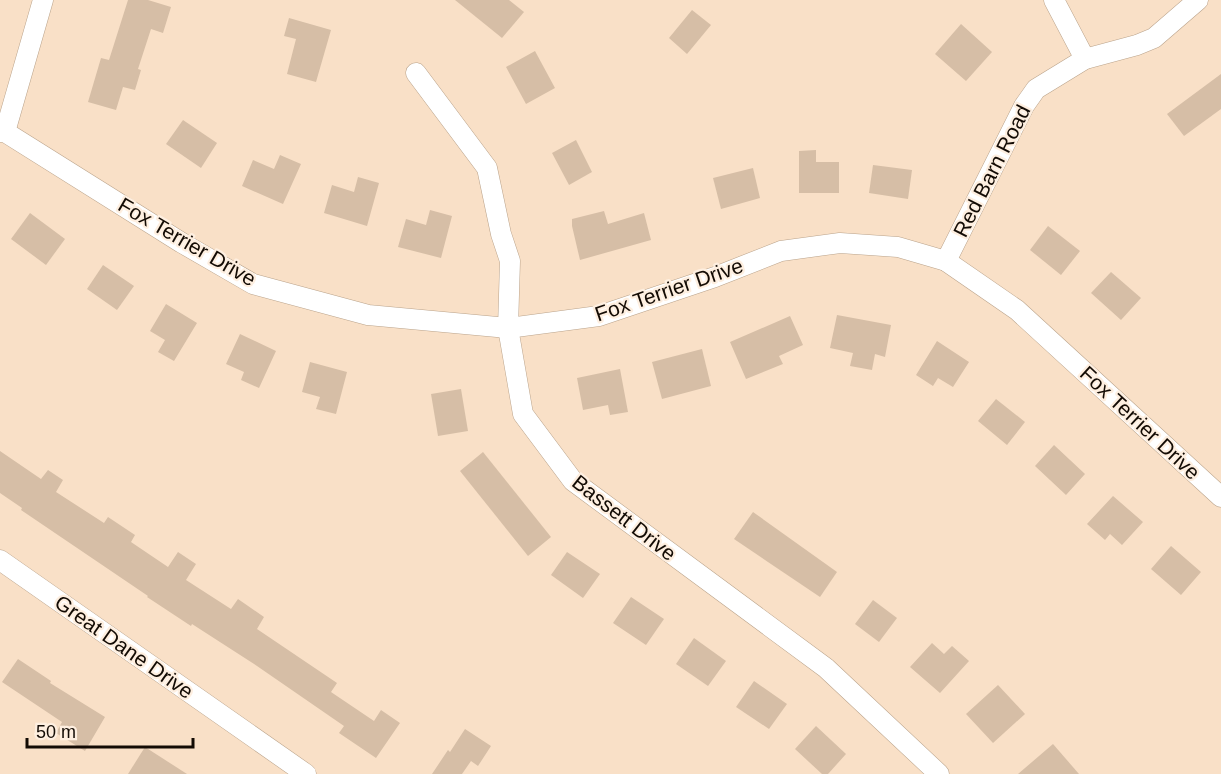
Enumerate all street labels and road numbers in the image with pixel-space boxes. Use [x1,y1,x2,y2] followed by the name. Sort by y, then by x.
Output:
[948,101,1035,240] street label: Red Barn Road
[114,193,260,290] street label: Fox Terrier Drive
[592,253,746,326] street label: Fox Terrier Drive
[1076,361,1205,484] street label: Fox Terrier Drive
[568,470,681,565] street label: Bassett Drive
[51,590,198,703] street label: Great Dane Drive

